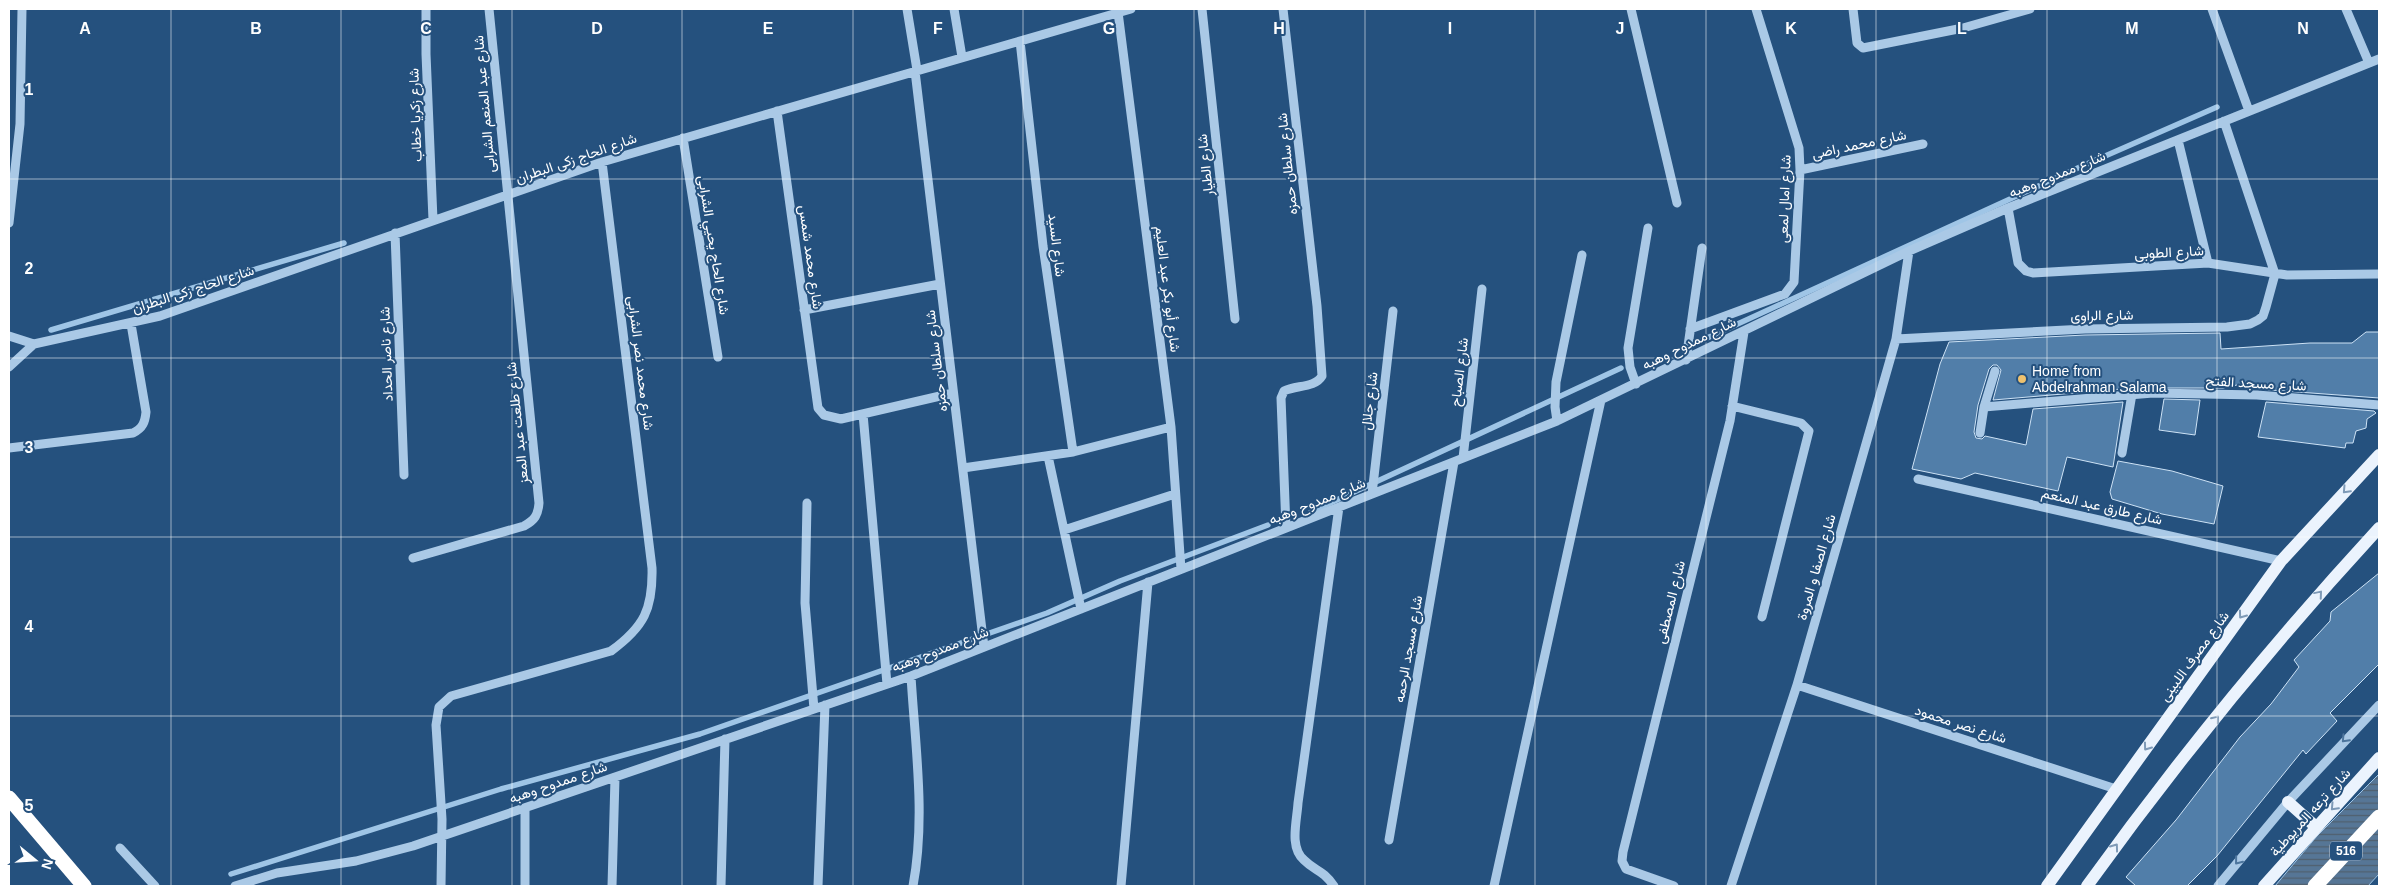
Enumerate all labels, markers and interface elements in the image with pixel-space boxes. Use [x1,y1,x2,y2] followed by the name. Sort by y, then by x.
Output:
[79,20,91,37] text: A
[250,20,262,37] text: B
[420,20,432,37] text: C
[591,20,603,37] text: D
[763,20,774,37] text: E
[933,20,943,37] text: F
[1103,20,1115,37] text: G
[1273,20,1285,37] text: H
[1448,20,1452,37] text: I
[1616,20,1624,37] text: J
[1785,20,1797,37] text: K
[1957,20,1967,37] text: L
[2125,20,2139,37] text: M
[2297,20,2309,37] text: N
[470,34,501,173] street label: شارع عبد المنعم الشرابى
[405,68,428,162] street label: شارع زكريا خطاب
[25,81,34,98] text: 1
[1274,112,1303,216] street label: شارع سلطان حمزه
[1810,126,1908,165] street label: شارع محمد راضى
[513,130,640,189] street label: شارع الحاج زكى البطران
[1194,133,1219,198] street label: شارع الطيار
[2006,147,2109,203] street label: شارع ممدوح وهبه
[1774,155,1797,244] street label: شارع امال لمعى
[691,174,733,317] street label: شارع الحاج يحيي الشرابى
[793,204,826,310] street label: شارع محمد شمس
[1042,212,1069,278] street label: شارع السيد
[1149,225,1184,354] street label: شارع أبو بكر عبد العليم
[2134,242,2204,265] street label: شارع الطوبى
[25,260,34,277] text: 2
[130,262,257,319] street label: شارع الحاج زكى البطران
[622,295,657,431] street label: شارع محمد نصر الشرابى
[376,306,399,402] street label: شارع ناصر الحداد
[2070,306,2134,327] street label: شارع الراوى
[922,309,953,413] street label: شارع سلطان حمزه
[1639,313,1740,375] street label: شارع ممدوح وهبه
[1447,337,1474,408] street label: شارع الصباح
[503,361,534,486] street label: شارع طلعت عبد المعز
[2032,363,2167,395] place label: Home from Abdelrahman Salama
[1357,371,1384,432] street label: شارع جلال
[2205,372,2307,397] street label: شارع مسجد الفتح
[2016,373,2028,385] marker: Home from Abdelrahman Salama
[25,439,34,456] text: 3
[1266,474,1369,530] street label: شارع ممدوح وهبه
[2040,484,2164,531] street label: شارع طارق عبد المنعم
[2343,485,2352,494] one-way arrow
[1793,512,1842,623] street label: شارع الصفا و المروة
[1652,559,1691,646] street label: شارع المصطفى
[2313,590,2322,599] one-way arrow
[1391,594,1428,704] street label: شارع مسجد الرحمه
[2156,608,2234,706] street label: شارع مصرف اللبينى
[2239,609,2248,619] one-way arrow
[25,618,34,635] text: 4
[889,623,992,678] street label: شارع ممدوح وهبه
[1912,702,2009,749] street label: شارع نصر محمود
[2210,716,2218,725] one-way arrow
[2342,734,2351,743] one-way arrow
[2144,741,2153,751] one-way arrow
[507,758,610,809] street label: شارع ممدوح وهبه
[2266,765,2356,861] street label: شارع ترعه المريوطية
[25,797,34,814] text: 5
[2331,801,2340,810] one-way arrow
[10,835,60,885] north arrow
[2330,841,2362,860] road number: 516
[2110,844,2118,853] one-way arrow
[2234,856,2243,865] one-way arrow
[38,857,57,871] text: N

